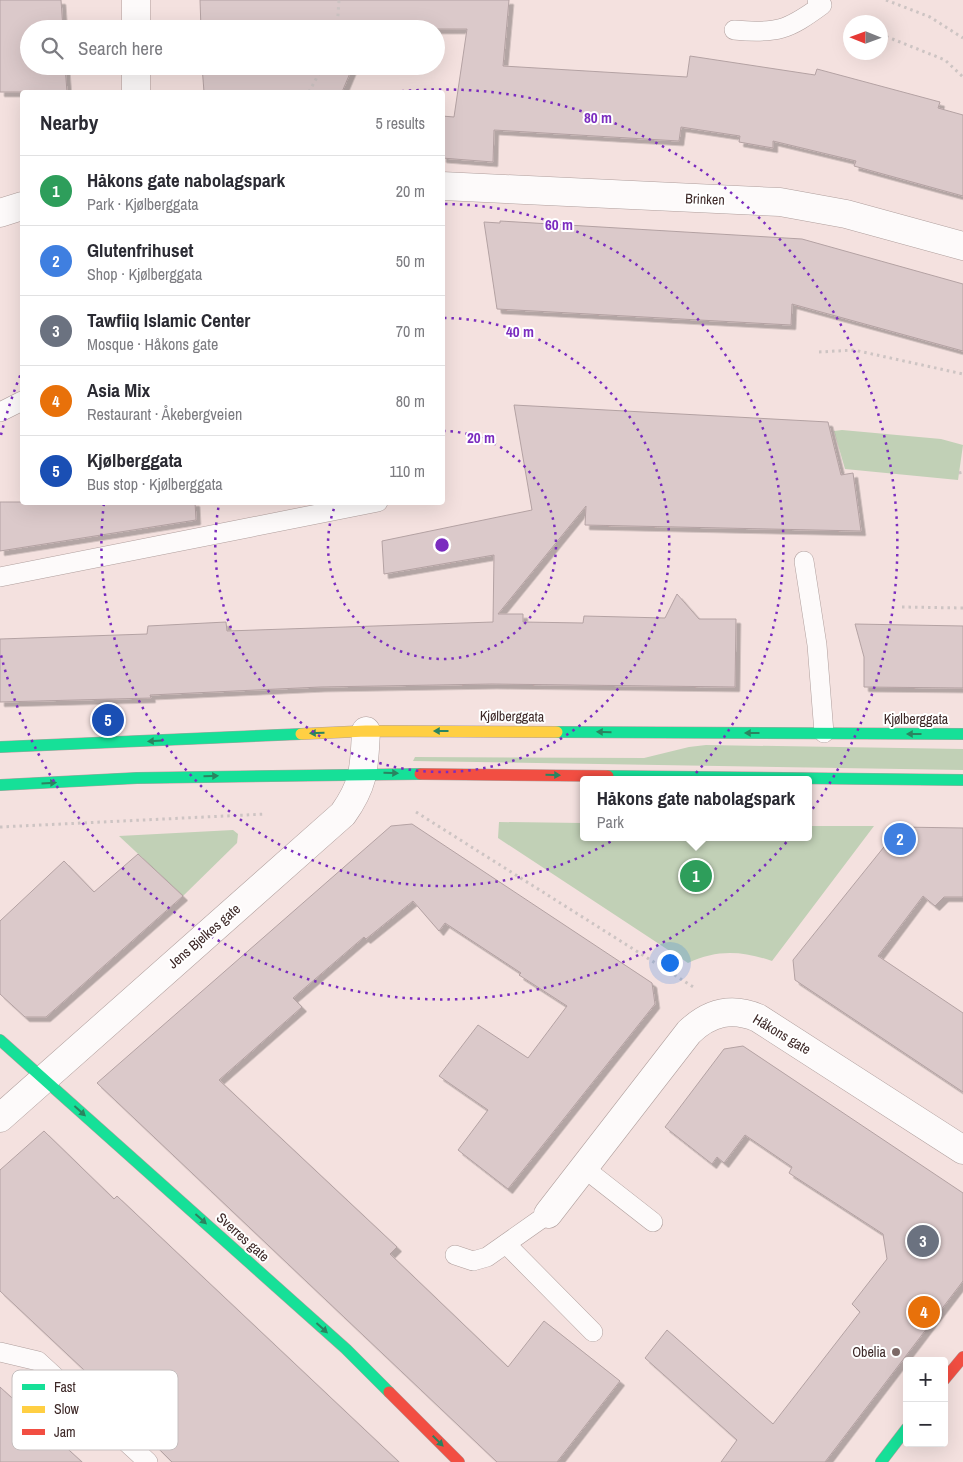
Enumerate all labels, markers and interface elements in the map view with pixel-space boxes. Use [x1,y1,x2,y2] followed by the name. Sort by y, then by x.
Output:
[843,15,888,60] north arrow
[20,20,445,75] search box
[38,34,66,62] icon: search
[78,35,163,61] text: Search here
[584,107,612,128] text: 80 m
[40,108,98,137] text: Nearby
[375,112,425,134] text: 5 results
[87,167,285,193] text: Håkons gate nabolagspark
[52,180,60,202] text: 1
[396,180,425,202] text: 20 m
[685,189,725,209] street label: Brinken
[87,193,199,215] text: Park · Kjølberggata
[545,214,573,235] text: 60 m
[87,237,193,263] text: Glutenfrihuset
[52,250,60,272] text: 2
[396,250,425,272] text: 50 m
[87,263,202,285] text: Shop · Kjølberggata
[87,307,250,333] text: Tawfiiq Islamic Center
[52,320,60,342] text: 3
[396,320,425,342] text: 70 m
[506,321,534,342] text: 40 m
[87,333,218,355] text: Mosque · Håkons gate
[87,377,150,403] text: Asia Mix
[52,390,60,412] text: 4
[396,390,425,412] text: 80 m
[87,403,242,425] text: Restaurant · Åkebergveien
[467,427,495,448] text: 20 m
[87,447,182,473] text: Kjølberggata
[52,460,60,482] text: 5
[389,460,425,482] text: 110 m
[87,473,223,495] text: Bus stop · Kjølberggata
[433,536,451,554] centre of rings
[92,701,124,739] pin: 5
[480,706,545,726] street label: Kjølberggata
[884,710,949,728] street label: Kjølberggata
[433,727,449,735] one-way arrow
[595,728,611,736] one-way arrow
[309,729,325,737] one-way arrow
[744,729,760,737] one-way arrow
[906,730,922,738] one-way arrow
[146,737,162,745] one-way arrow
[383,769,399,777] one-way arrow
[546,771,562,779] one-way arrow
[203,772,219,780] one-way arrow
[580,776,812,841] popup
[41,778,57,786] one-way arrow
[597,785,795,811] text: Håkons gate nabolagspark
[597,811,624,833] text: Park
[884,820,916,858] pin: 2
[680,857,712,895] pin: 1
[164,900,244,972] street label: Jens Bjelkes gate
[657,950,683,976] your location
[750,1010,814,1058] street label: Håkons gate
[73,1105,85,1117] one-way arrow
[213,1209,273,1265] street label: Sverres gate
[194,1213,206,1225] one-way arrow
[907,1222,939,1260] pin: 3
[908,1293,940,1331] pin: 4
[315,1322,328,1333] one-way arrow
[852,1343,887,1361] place label: Obelia
[890,1346,902,1358] marker: Obelia
[903,1357,948,1447] map controls
[903,1357,948,1402] button: +
[12,1370,178,1450] legend
[54,1378,76,1396] text: Fast
[54,1400,80,1418] text: Slow
[903,1402,948,1447] button: −
[54,1423,76,1441] text: Jam
[432,1435,444,1447] one-way arrow

